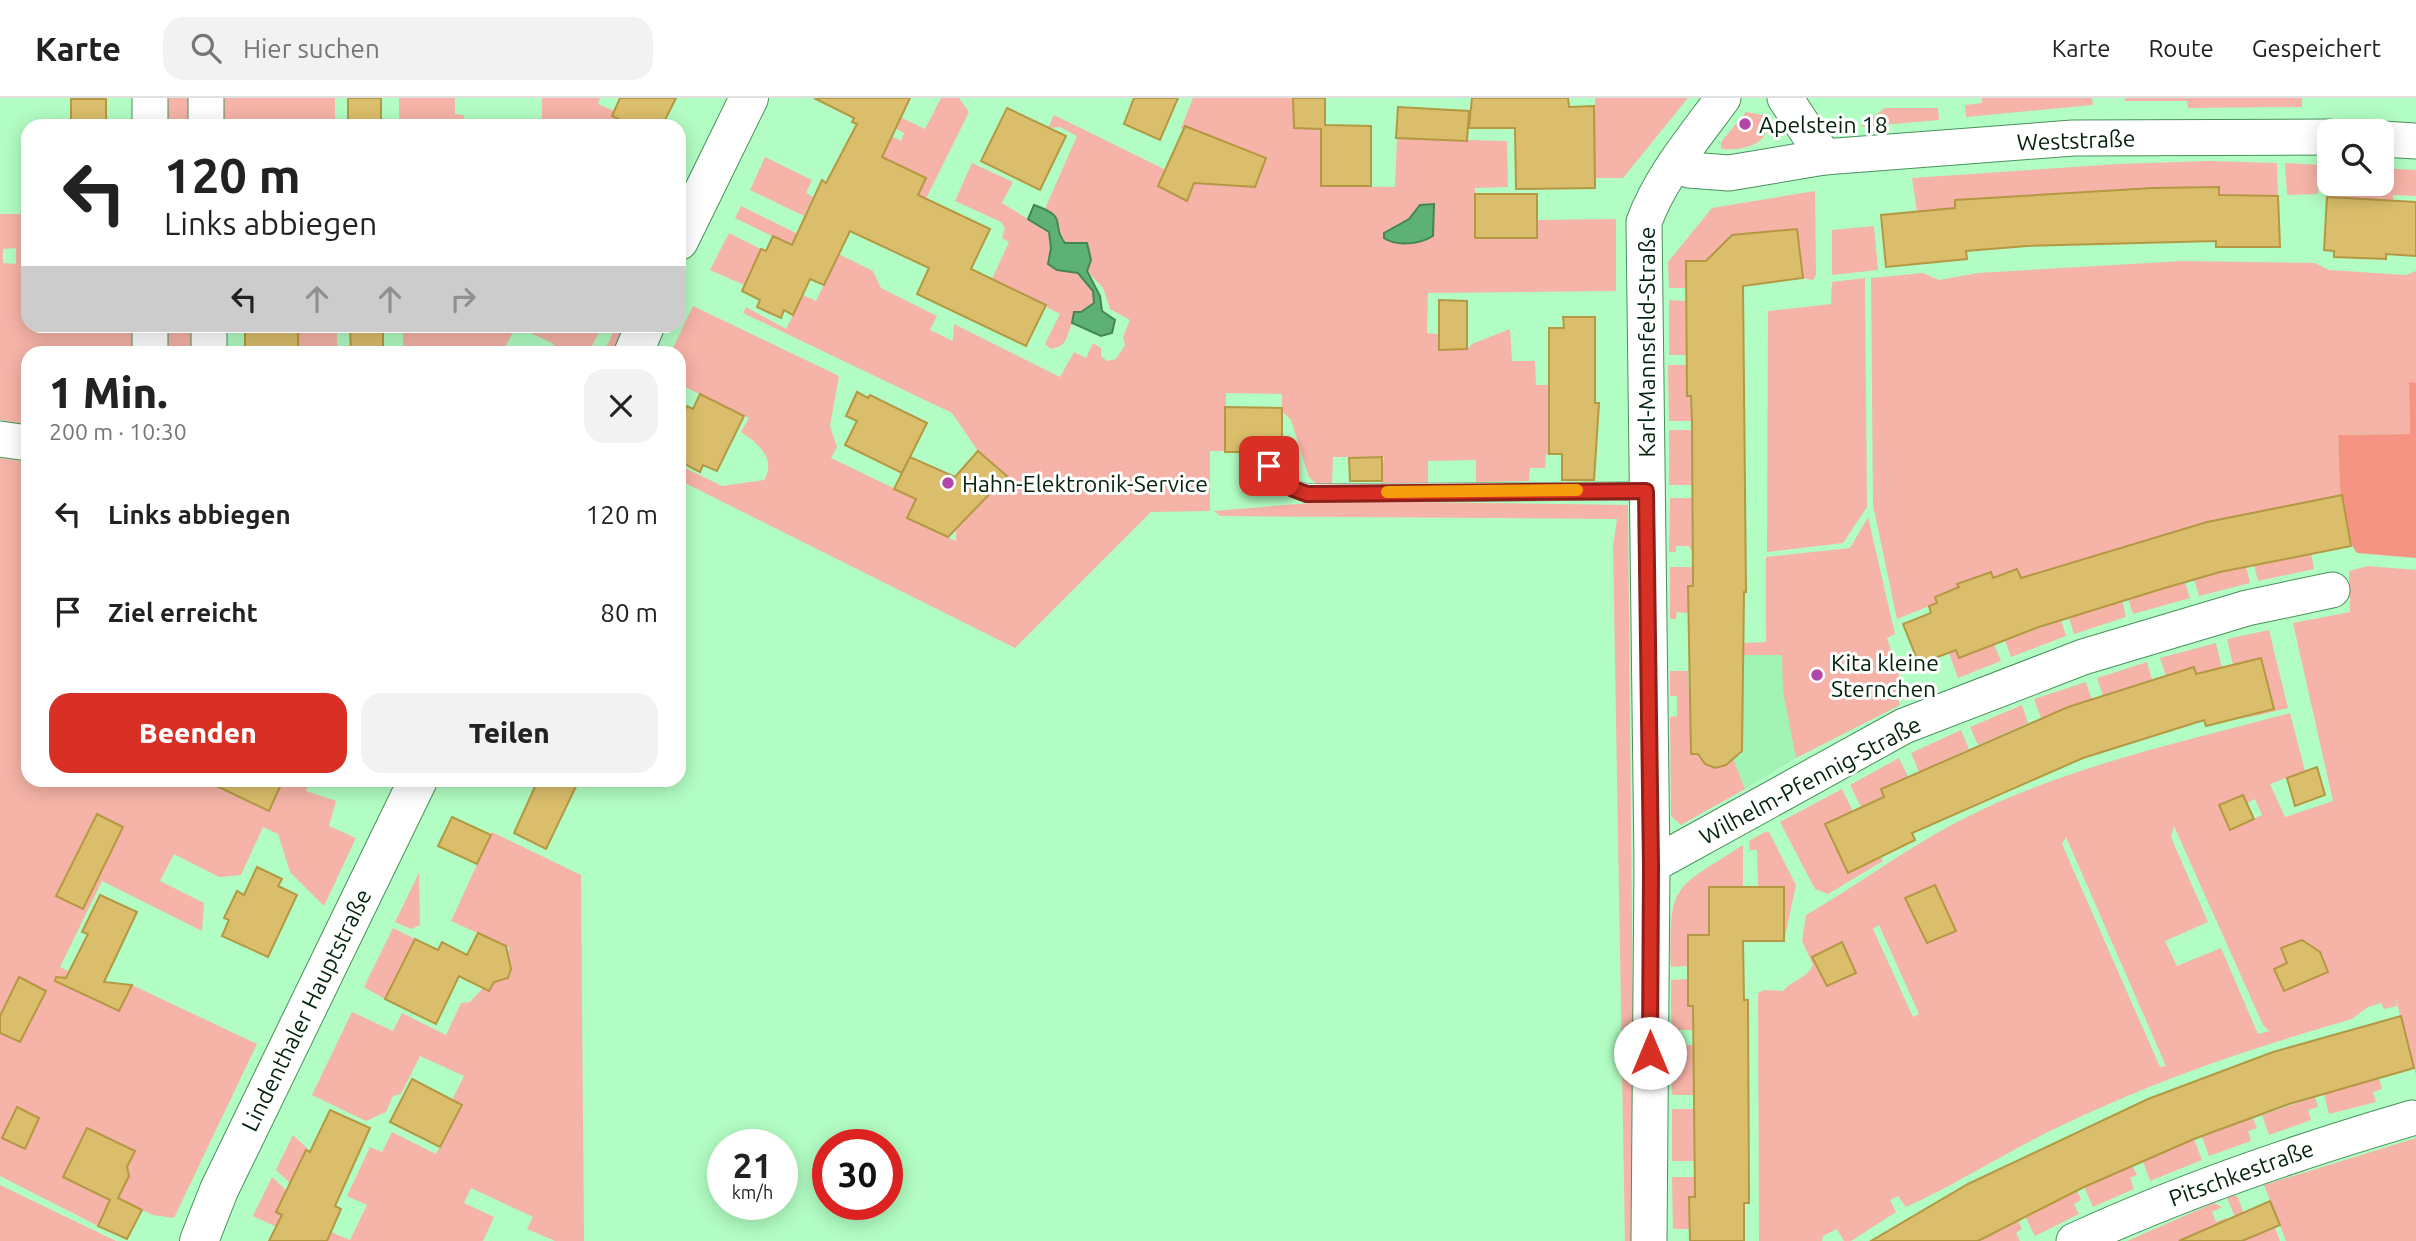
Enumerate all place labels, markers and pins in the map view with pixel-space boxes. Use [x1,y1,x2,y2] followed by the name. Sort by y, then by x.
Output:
[1759,112,1888,137] place label: Apelstein 18
[1737,116,1753,132] marker: Apelstein 18
[1239,436,1299,496] pin
[962,471,1208,496] place label: Hahn-Elektronik-Service
[940,475,956,491] marker: Hahn-Elektronik-Service
[1831,650,1939,701] place label: Kita kleine Sternchen
[1809,667,1825,683] marker: Kita kleine Sternchen

